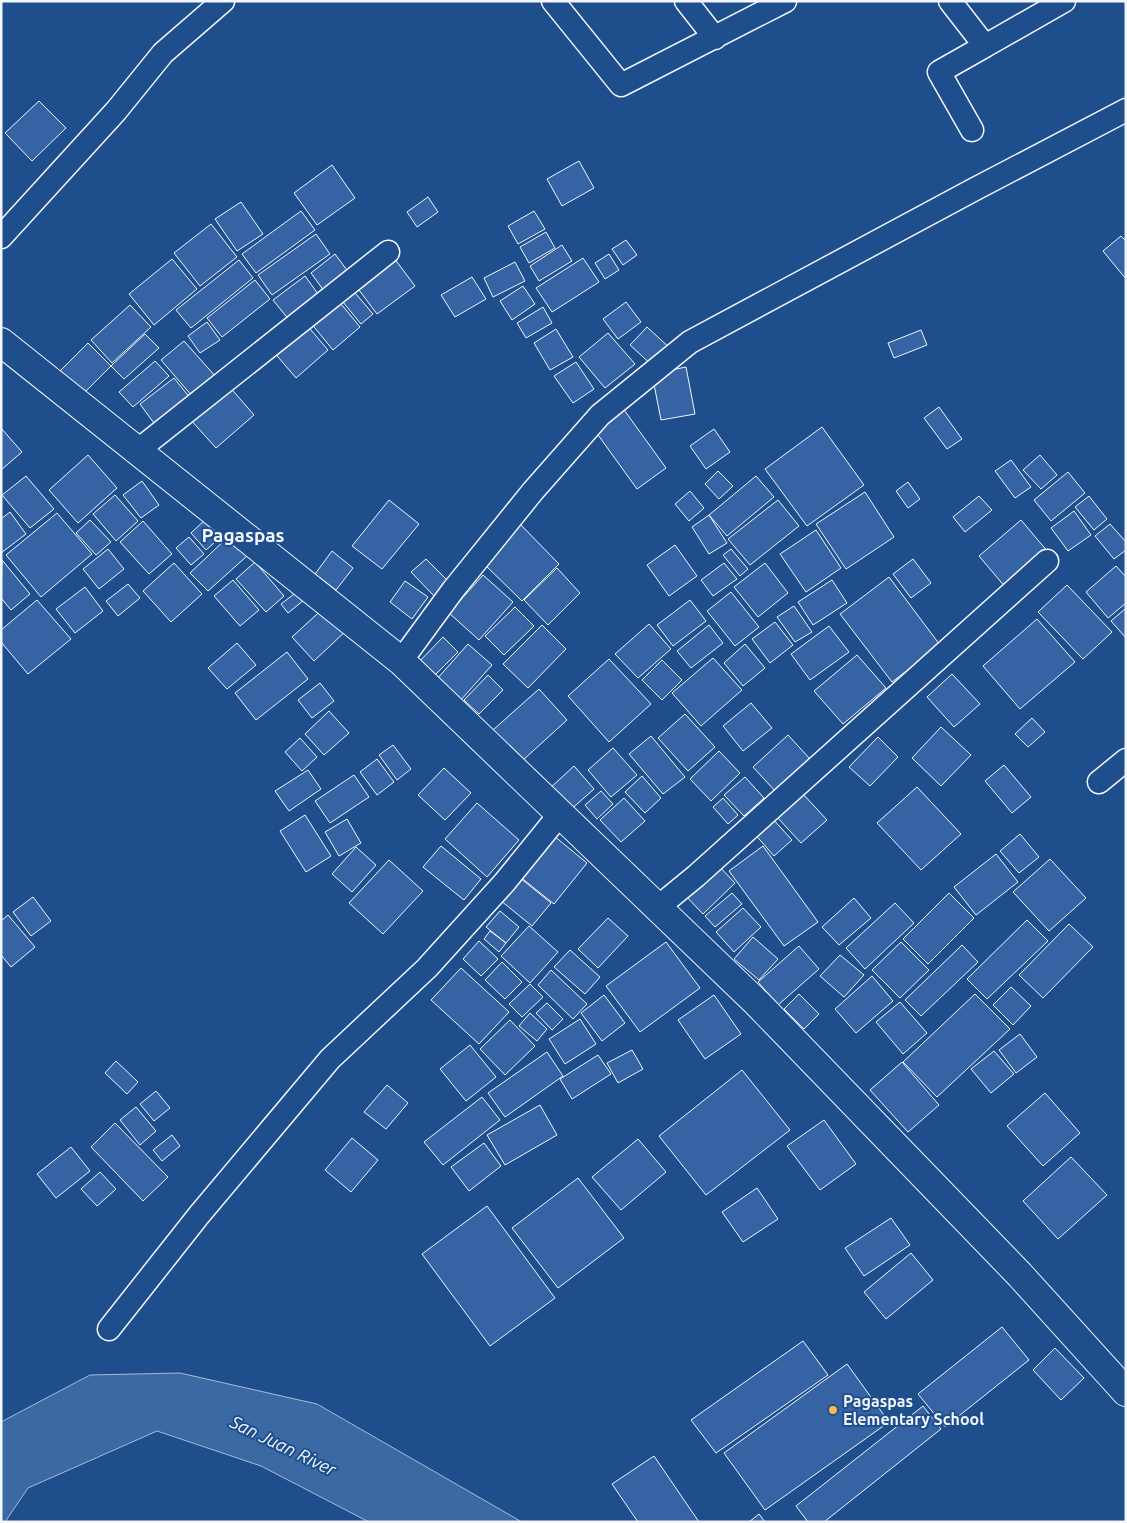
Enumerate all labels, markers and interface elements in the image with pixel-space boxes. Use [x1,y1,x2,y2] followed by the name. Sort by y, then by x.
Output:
[201,524,285,546] district label: Pagaspas
[843,1392,984,1428] place label: Pagaspas Elementary School
[827,1404,839,1416] marker: Pagaspas Elementary School
[226,1410,341,1480] water label: San Juan River

